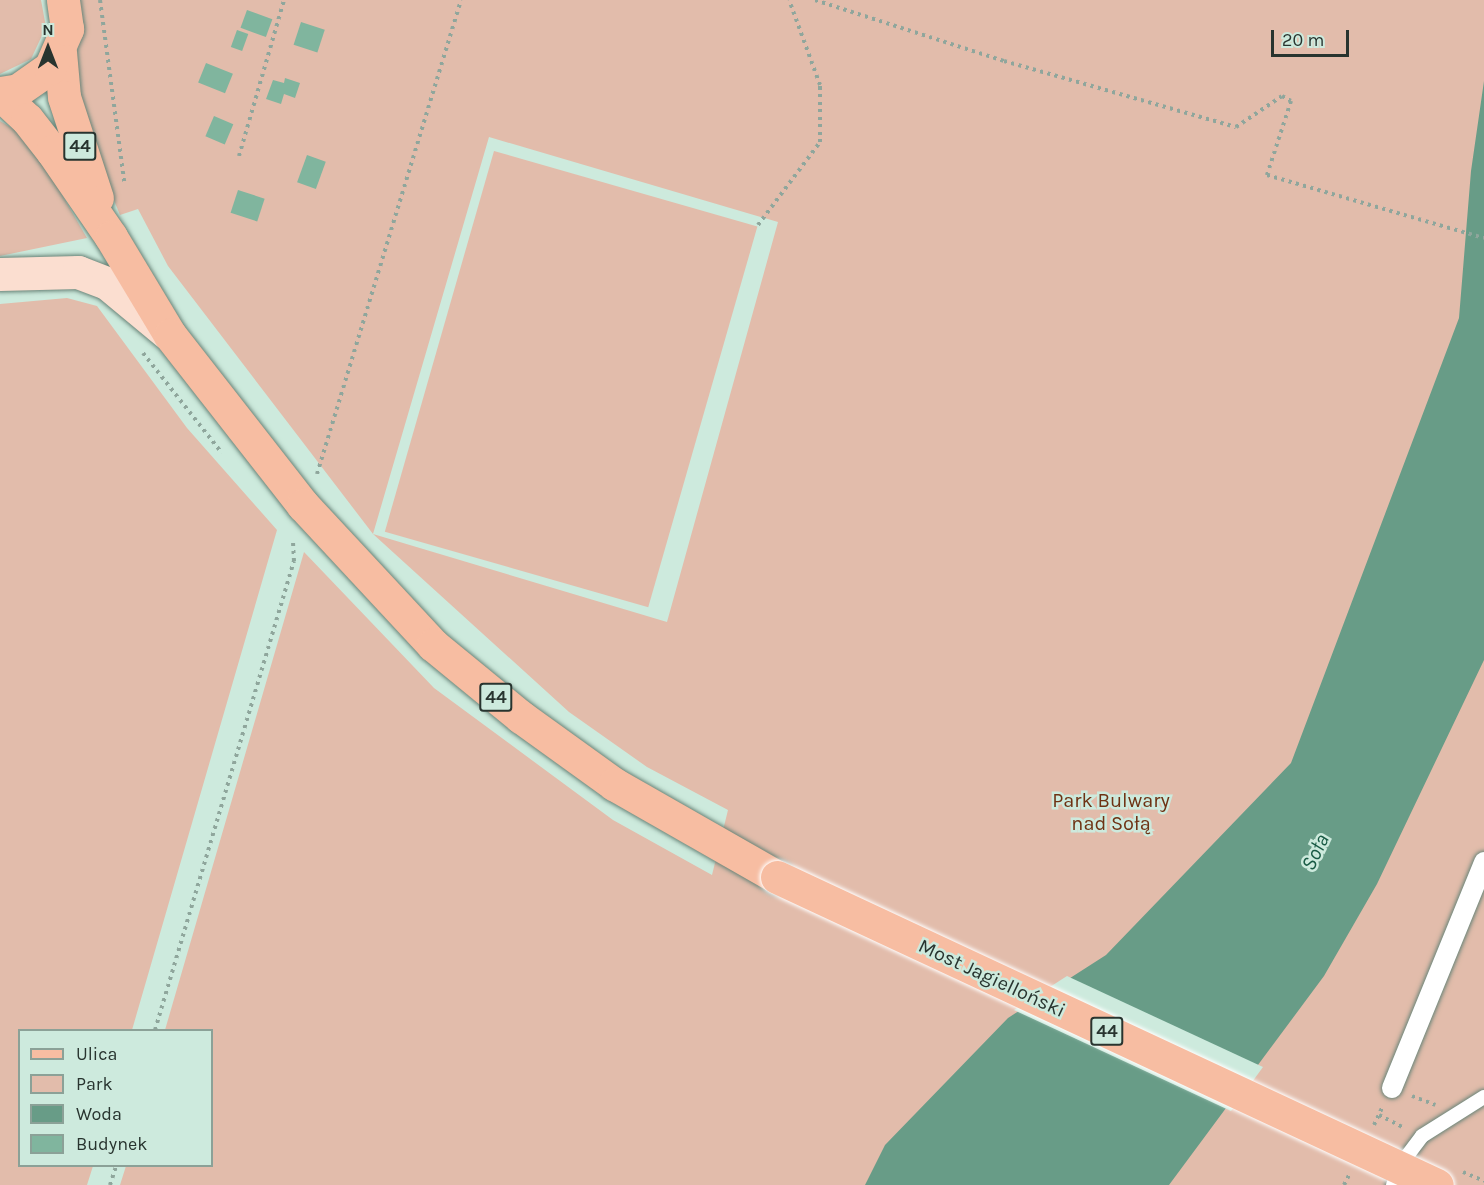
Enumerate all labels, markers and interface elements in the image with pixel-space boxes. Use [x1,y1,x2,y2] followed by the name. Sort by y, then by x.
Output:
[18,18,78,78] north arrow
[1274,18,1352,56] scale bar
[42,20,54,39] text: N
[1282,29,1324,51] text: 20 m
[62,131,98,161] road number: 44
[478,682,514,712] road number: 44
[1052,788,1170,835] park label: Park Bulwary nad Sołą
[1295,830,1335,874] water label: Soła
[915,933,1069,1023] street label: Most Jagielloński
[1089,1016,1125,1046] road number: 44
[18,1029,213,1167] legend
[76,1043,117,1065] text: Ulica
[76,1073,113,1095] text: Park
[76,1103,122,1125] text: Woda
[76,1133,147,1155] text: Budynek

